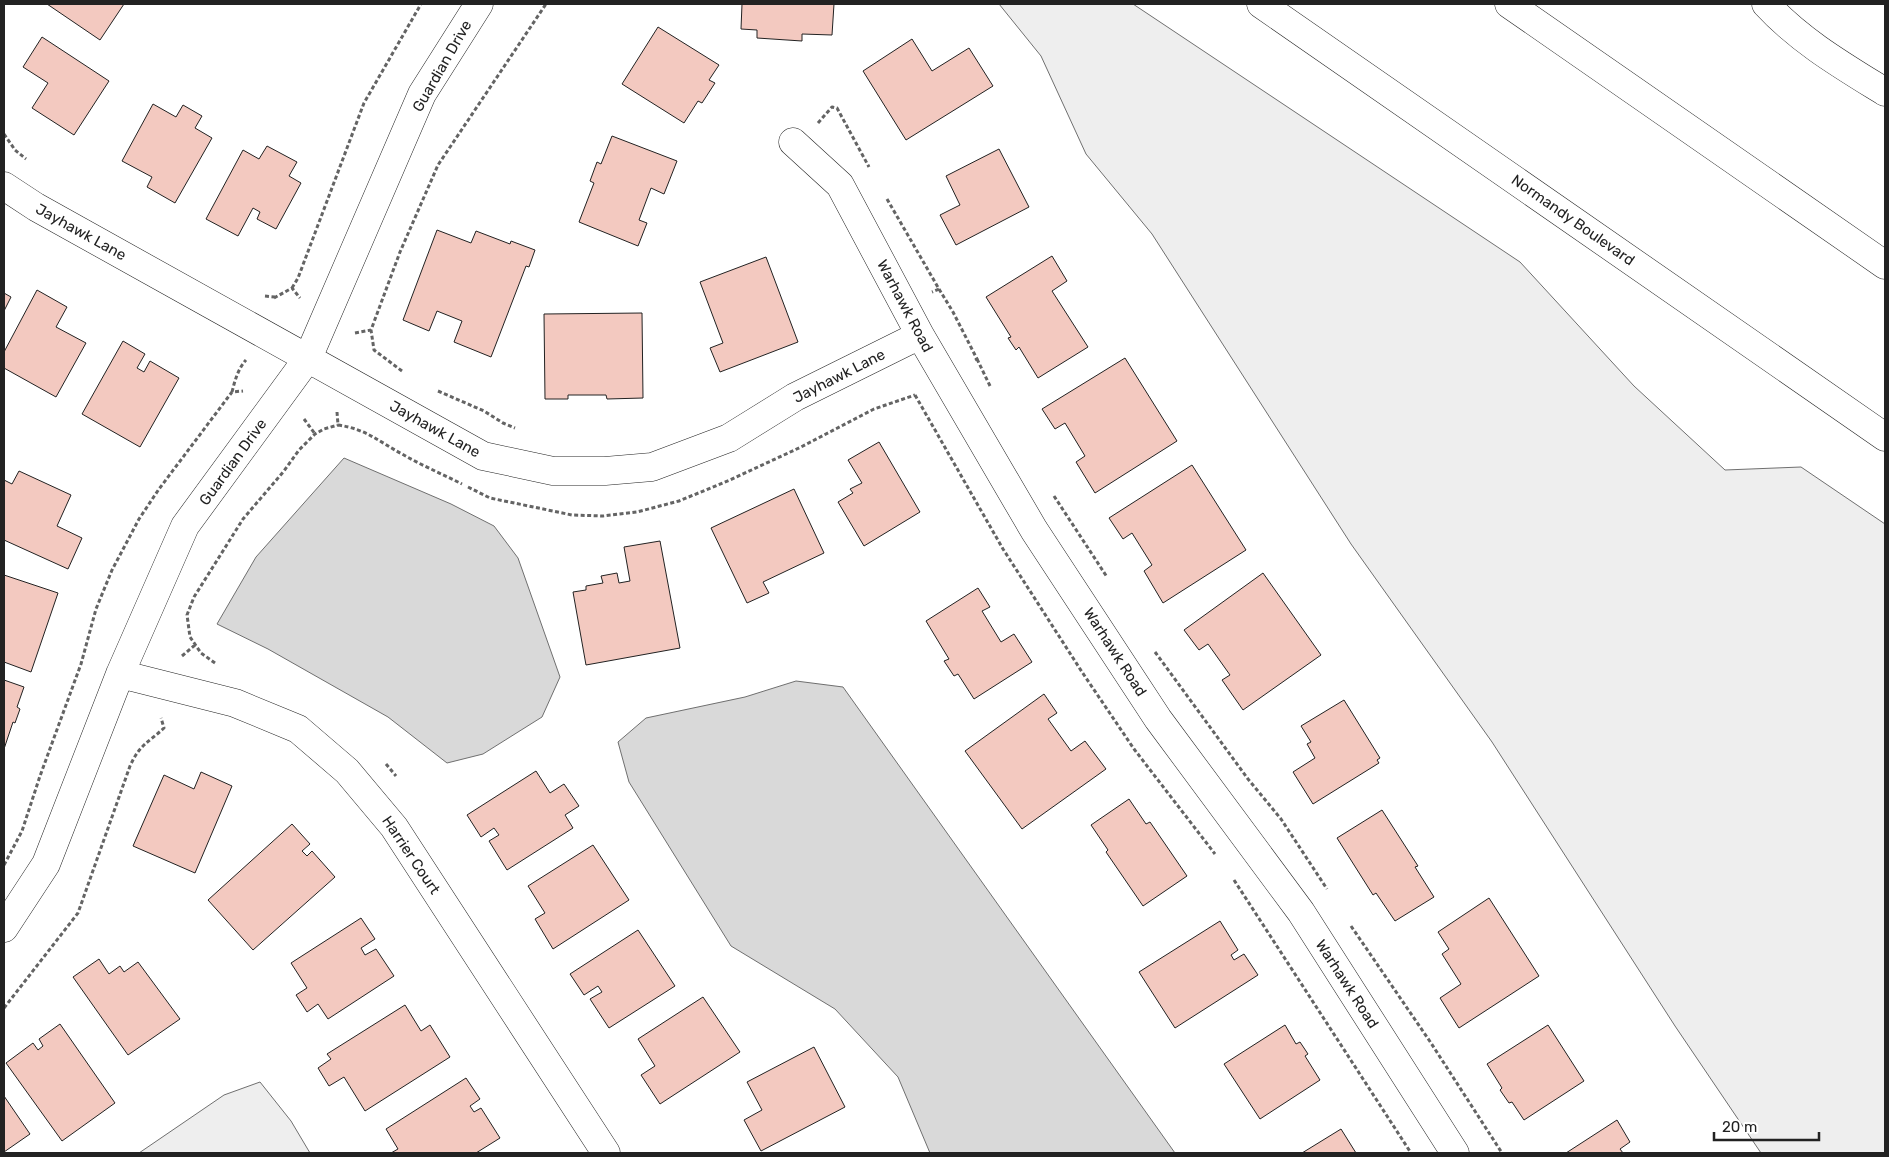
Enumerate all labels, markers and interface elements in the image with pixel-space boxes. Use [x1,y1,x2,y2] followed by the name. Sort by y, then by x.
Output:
[409,17,475,115] street label: Guardian Drive
[1508,171,1638,269] street label: Normandy Boulevard
[33,200,129,264] street label: Jayhawk Lane
[873,257,937,355] street label: Warhawk Road
[790,345,888,407] street label: Jayhawk Lane
[387,397,483,461] street label: Jayhawk Lane
[196,415,270,509] street label: Guardian Drive
[1080,604,1150,700] street label: Warhawk Road
[378,812,444,898] street label: Harrier Court
[1312,936,1382,1032] street label: Warhawk Road
[1714,1110,1819,1142] scale bar
[1722,1118,1757,1136] text: 20 m

